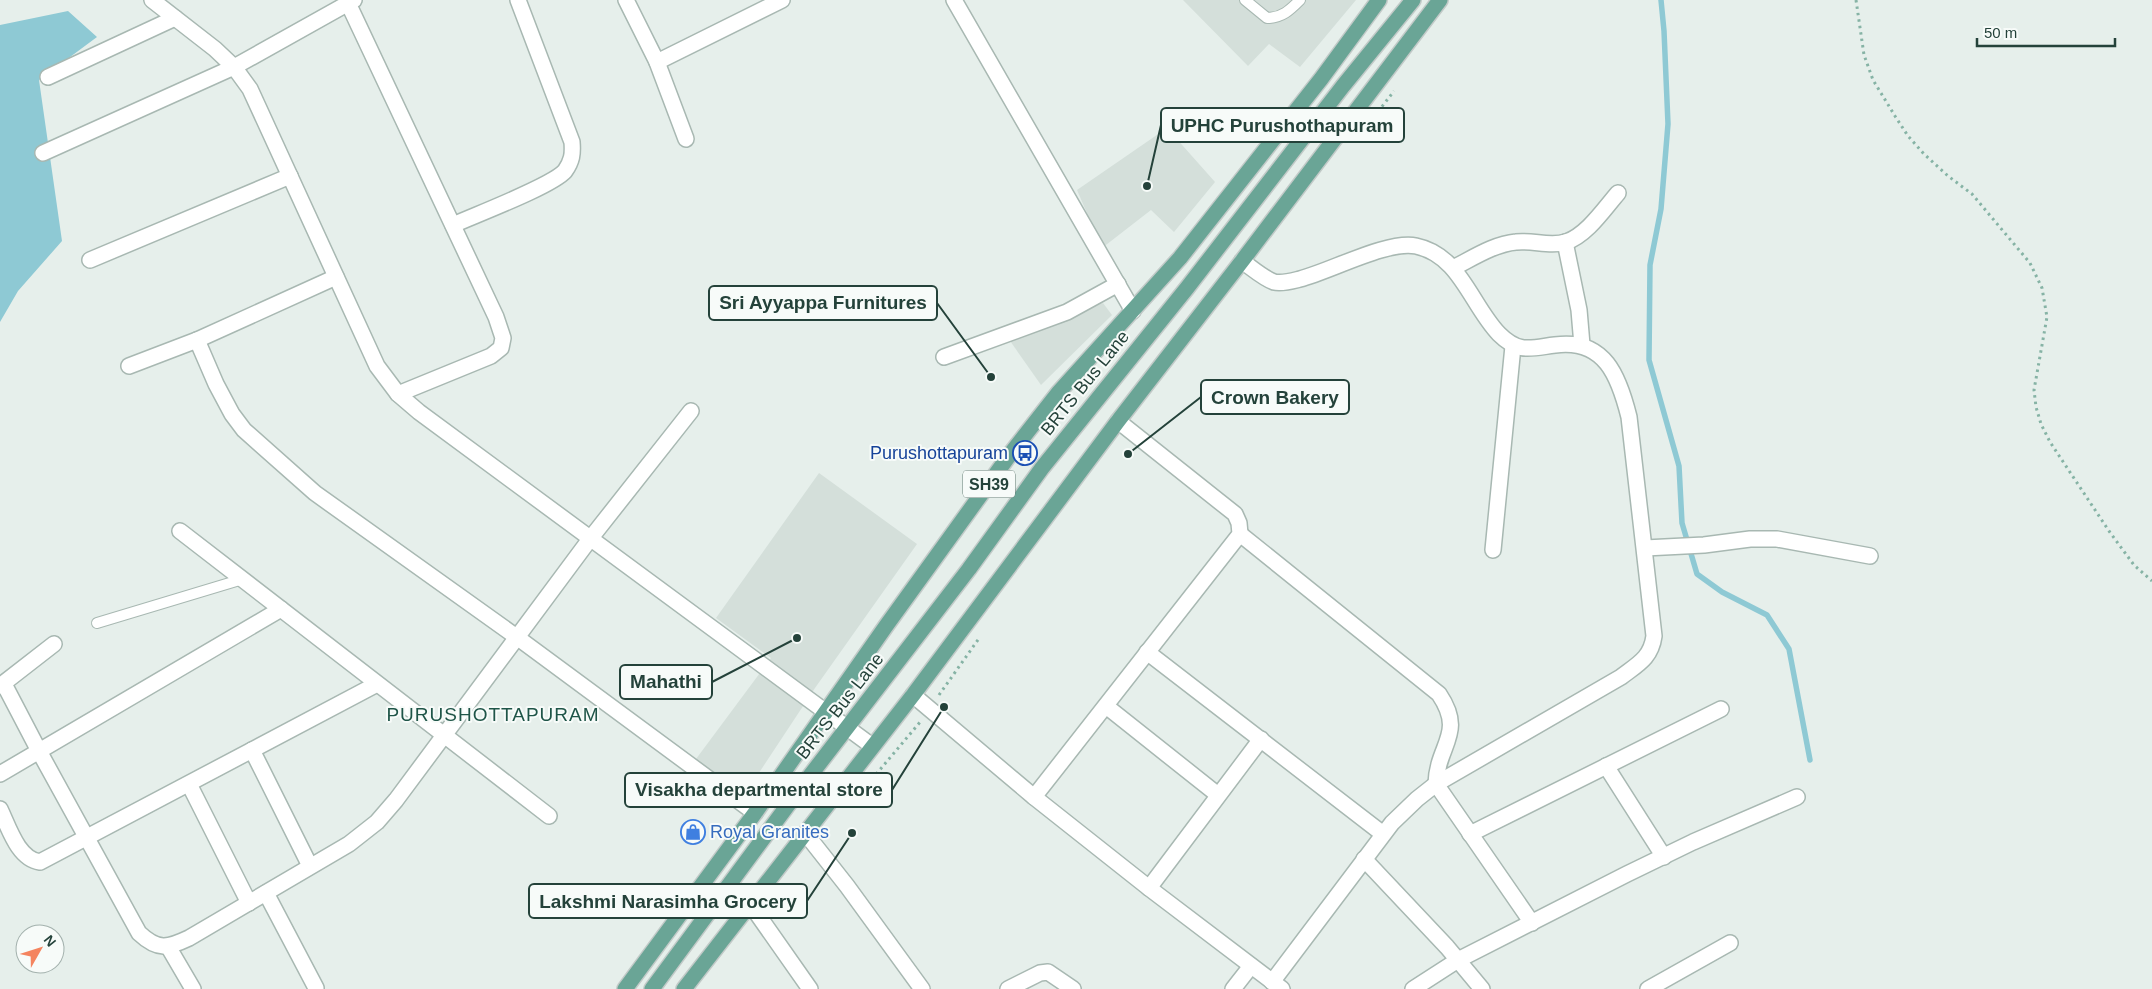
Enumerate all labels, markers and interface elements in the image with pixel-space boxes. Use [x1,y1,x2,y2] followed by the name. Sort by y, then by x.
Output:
[1977,15,2114,47] scale bar
[1984,24,2017,41] text: 50 m
[1161,108,1404,142] callout: UPHC Purushothapuram
[1171,115,1393,136] text: UPHC Purushothapuram
[709,286,937,320] callout: Sri Ayyappa Furnitures
[719,292,927,313] text: Sri Ayyappa Furnitures
[1037,327,1133,439] street label: BRTS Bus Lane
[1201,380,1349,414] callout: Crown Bakery
[1211,387,1339,408] text: Crown Bakery
[1012,440,1038,466] bus stop icon: Purushottapuram
[870,443,1008,463] place label: Purushottapuram
[963,470,1015,498] road number: SH39
[792,649,888,763] street label: BRTS Bus Lane
[620,665,712,699] callout: Mahathi
[630,671,702,692] text: Mahathi
[386,704,600,725] district label: PURUSHOTTAPURAM
[625,773,892,807] callout: Visakha departmental store
[635,779,883,800] text: Visakha departmental store
[680,819,706,845] shop icon: Royal Granites
[710,822,829,842] place label: Royal Granites
[529,884,807,918] callout: Lakshmi Narasimha Grocery
[539,891,797,912] text: Lakshmi Narasimha Grocery
[15,924,65,974] north arrow
[41,932,60,950] text: N

